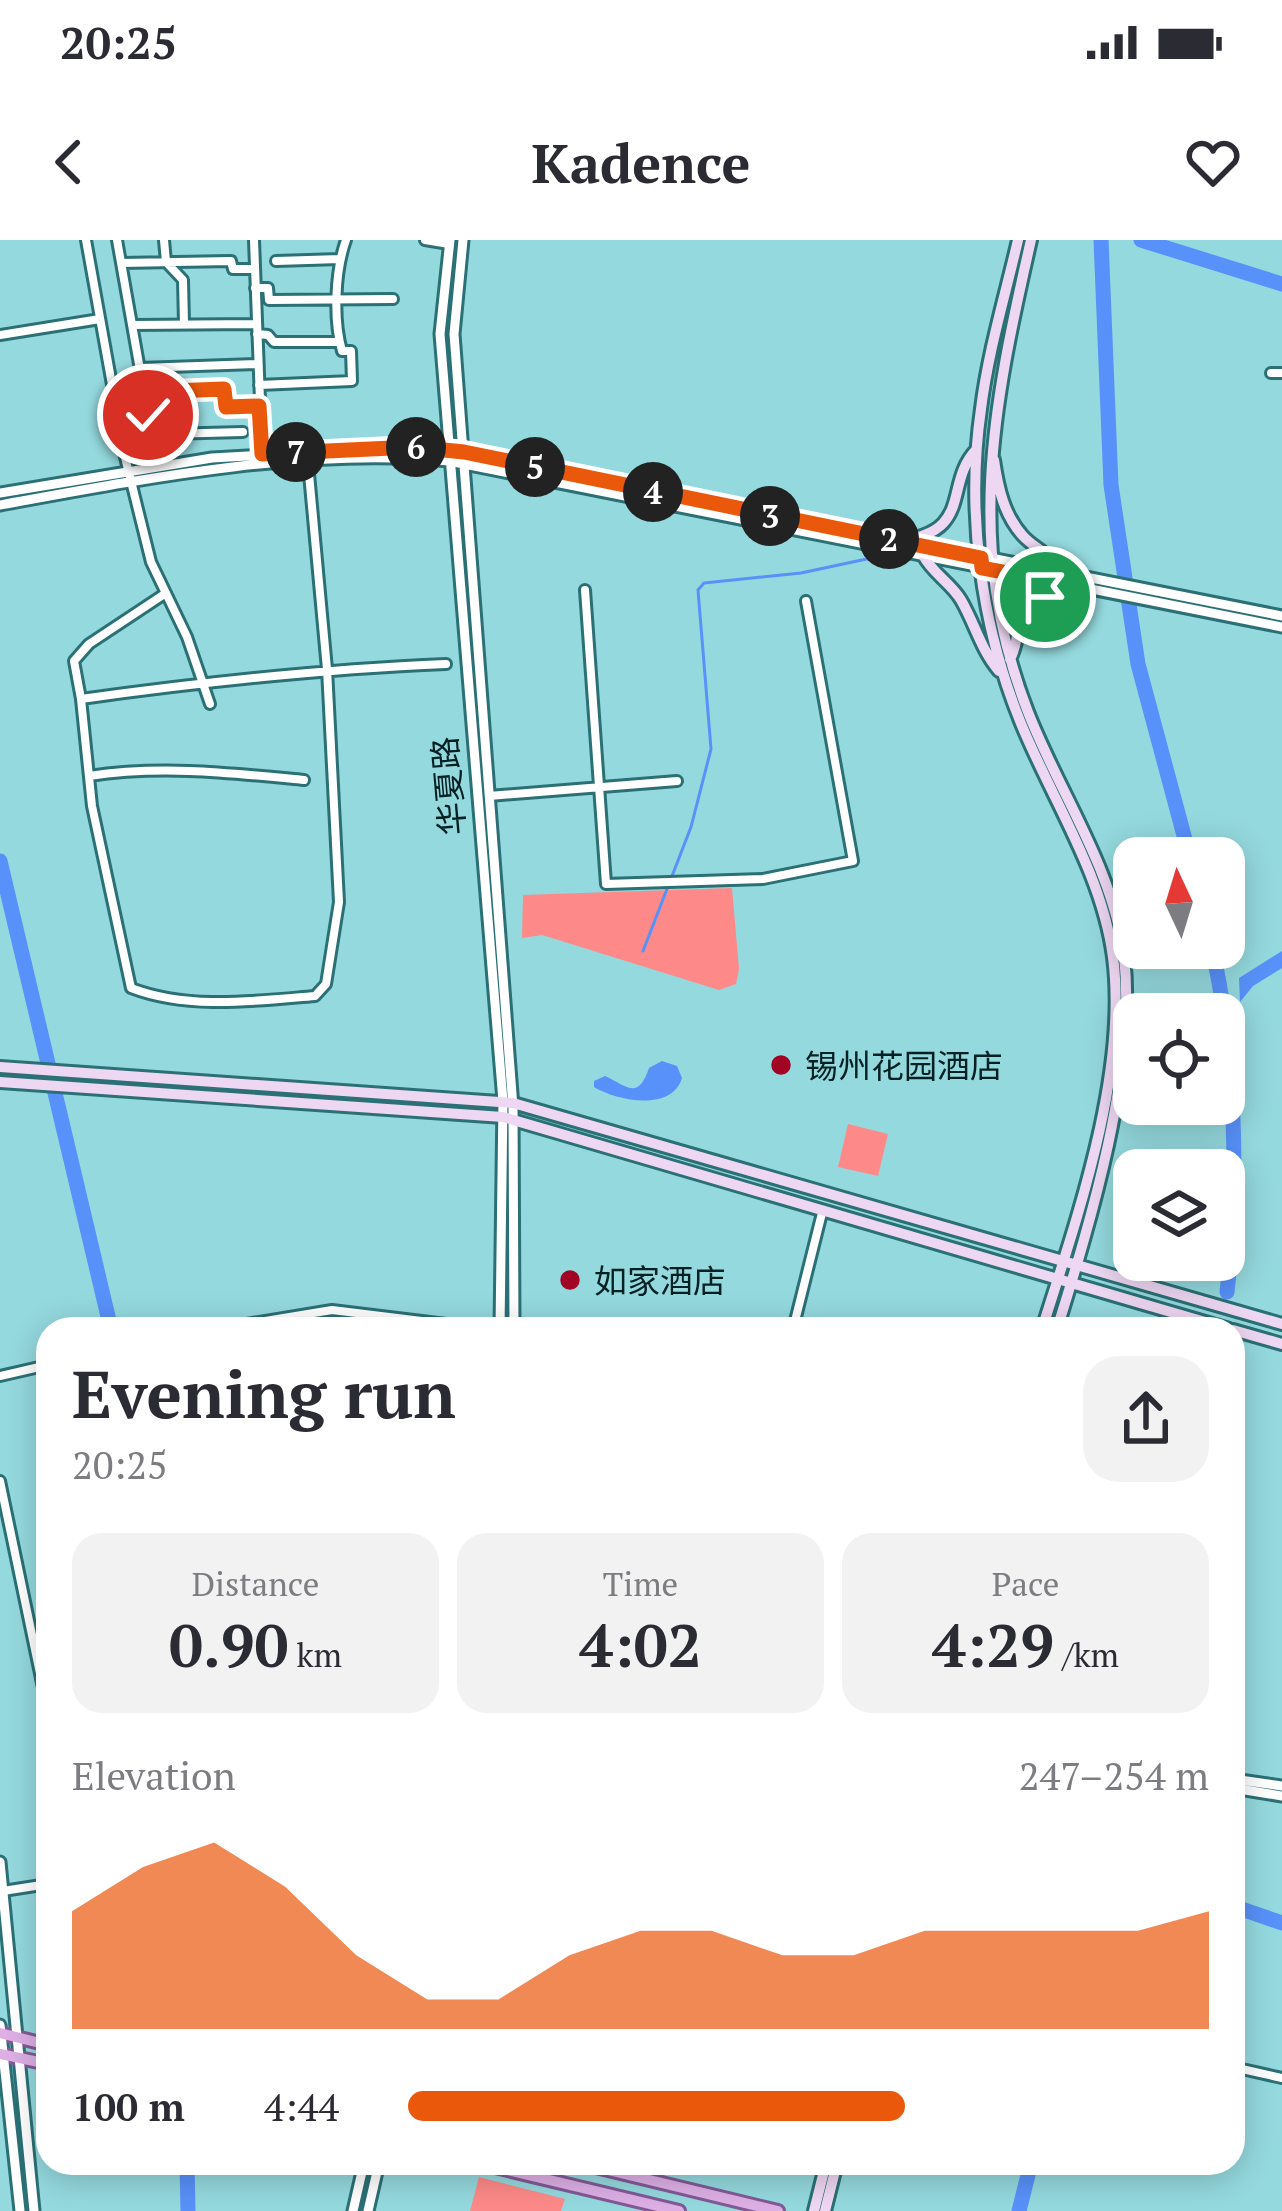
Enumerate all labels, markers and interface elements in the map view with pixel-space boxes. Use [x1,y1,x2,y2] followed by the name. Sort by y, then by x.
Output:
[60,12,177,72] text: 20:25
[532,127,750,198] text: Kadence
[36,129,102,195] icon: back
[1180,129,1246,195] icon: heart
[97,364,199,466] pin
[115,382,181,448] icon: check
[386,417,446,477] pin: 6
[266,422,326,482] pin: 7
[407,425,425,468] text: 6
[287,430,305,473] text: 7
[505,437,565,497] pin: 5
[526,445,544,488] text: 5
[623,462,683,522] pin: 4
[644,470,662,513] text: 4
[740,486,800,546] pin: 3
[761,494,779,537] text: 3
[859,509,919,569] pin: 2
[880,517,898,560] text: 2
[994,546,1096,648] pin
[1012,564,1078,630] icon: arrive
[422,735,474,837] street label: 华夏路
[1113,837,1245,969] north arrow
[1113,837,1245,1281] map controls
[1113,993,1245,1125] button: locate
[805,1044,1003,1087] place label: 锡州花园酒店
[768,1052,794,1078] marker: 锡州花园酒店
[1113,1149,1245,1281] button: layers
[594,1259,726,1302] place label: 如家酒店
[557,1267,583,1293] marker: 如家酒店
[72,1349,456,1437] text: Evening run
[1083,1356,1209,1482] button: share
[72,1438,168,1490] text: 20:25
[192,1562,319,1605] text: Distance
[603,1562,678,1605] text: Time
[992,1562,1059,1605] text: Pace
[169,1605,288,1684] text: 0.90
[579,1605,702,1684] text: 4:02
[932,1605,1054,1684] text: 4:29
[288,1633,342,1676] text: km
[1054,1633,1119,1676] text: /km
[72,1749,236,1801] text: Elevation
[1019,1749,1209,1801] text: 247–254 m
[72,2080,185,2132] text: 100 m
[264,2080,339,2132] text: 4:44

